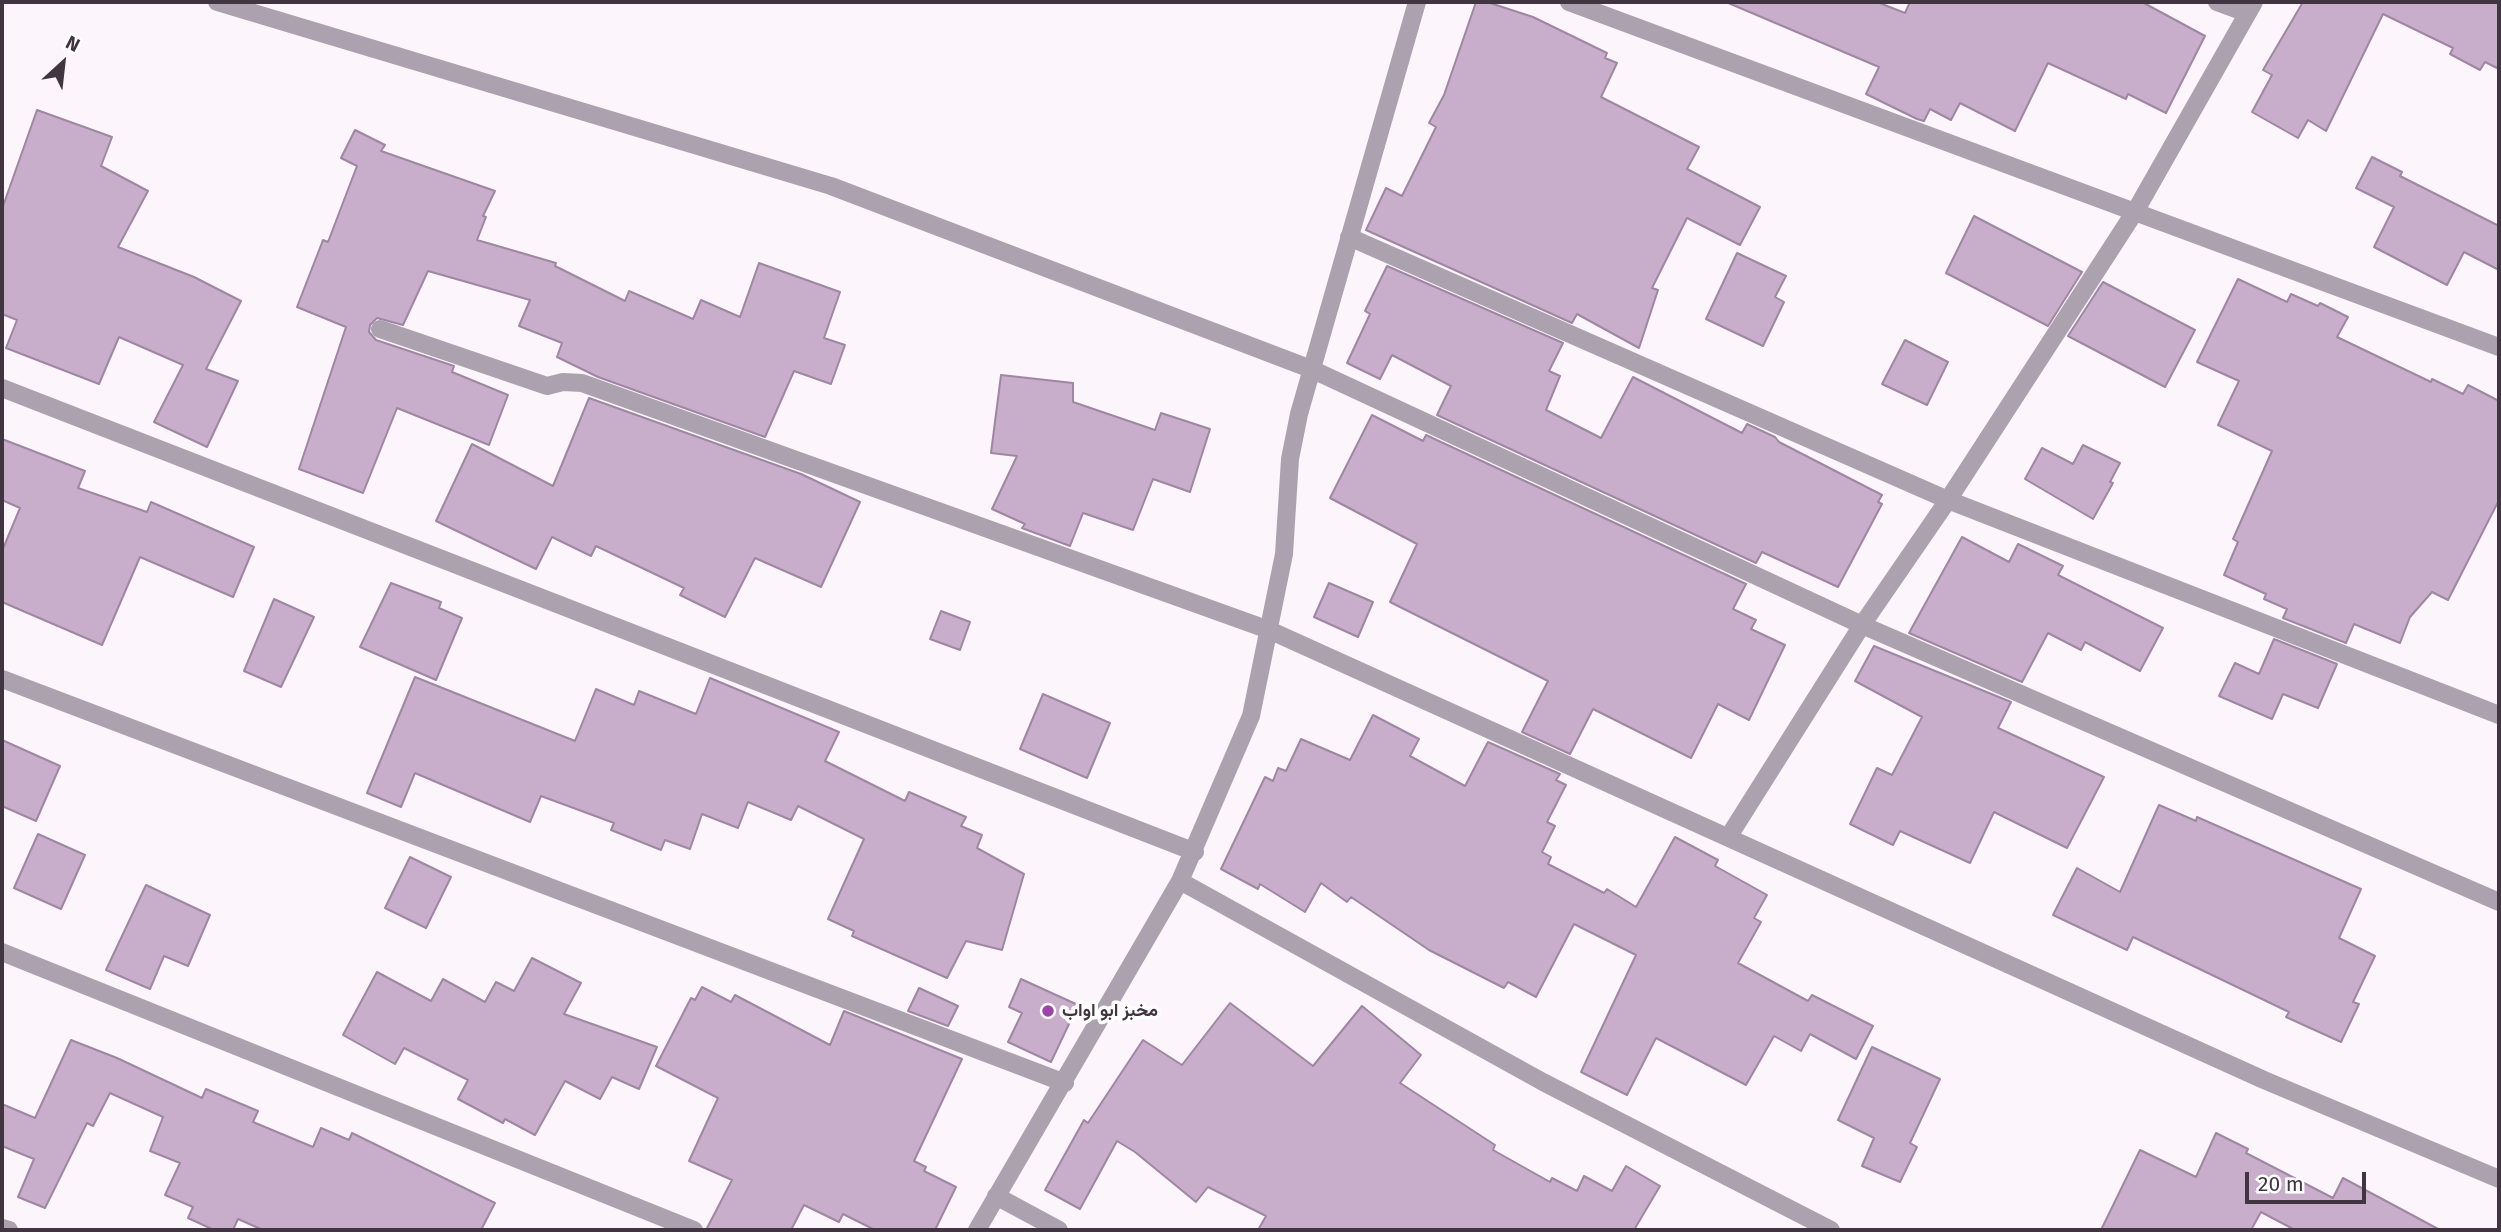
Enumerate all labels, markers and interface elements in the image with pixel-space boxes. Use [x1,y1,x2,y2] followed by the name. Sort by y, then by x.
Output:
[28,28,98,98] north arrow
[62,31,84,57] text: N
[1062,1000,1158,1022] place label: مخبز ابو اواب
[1040,1003,1056,1019] marker: مخبز ابو اواب
[2249,1158,2370,1202] scale bar
[2258,1171,2304,1197] text: 20 m

